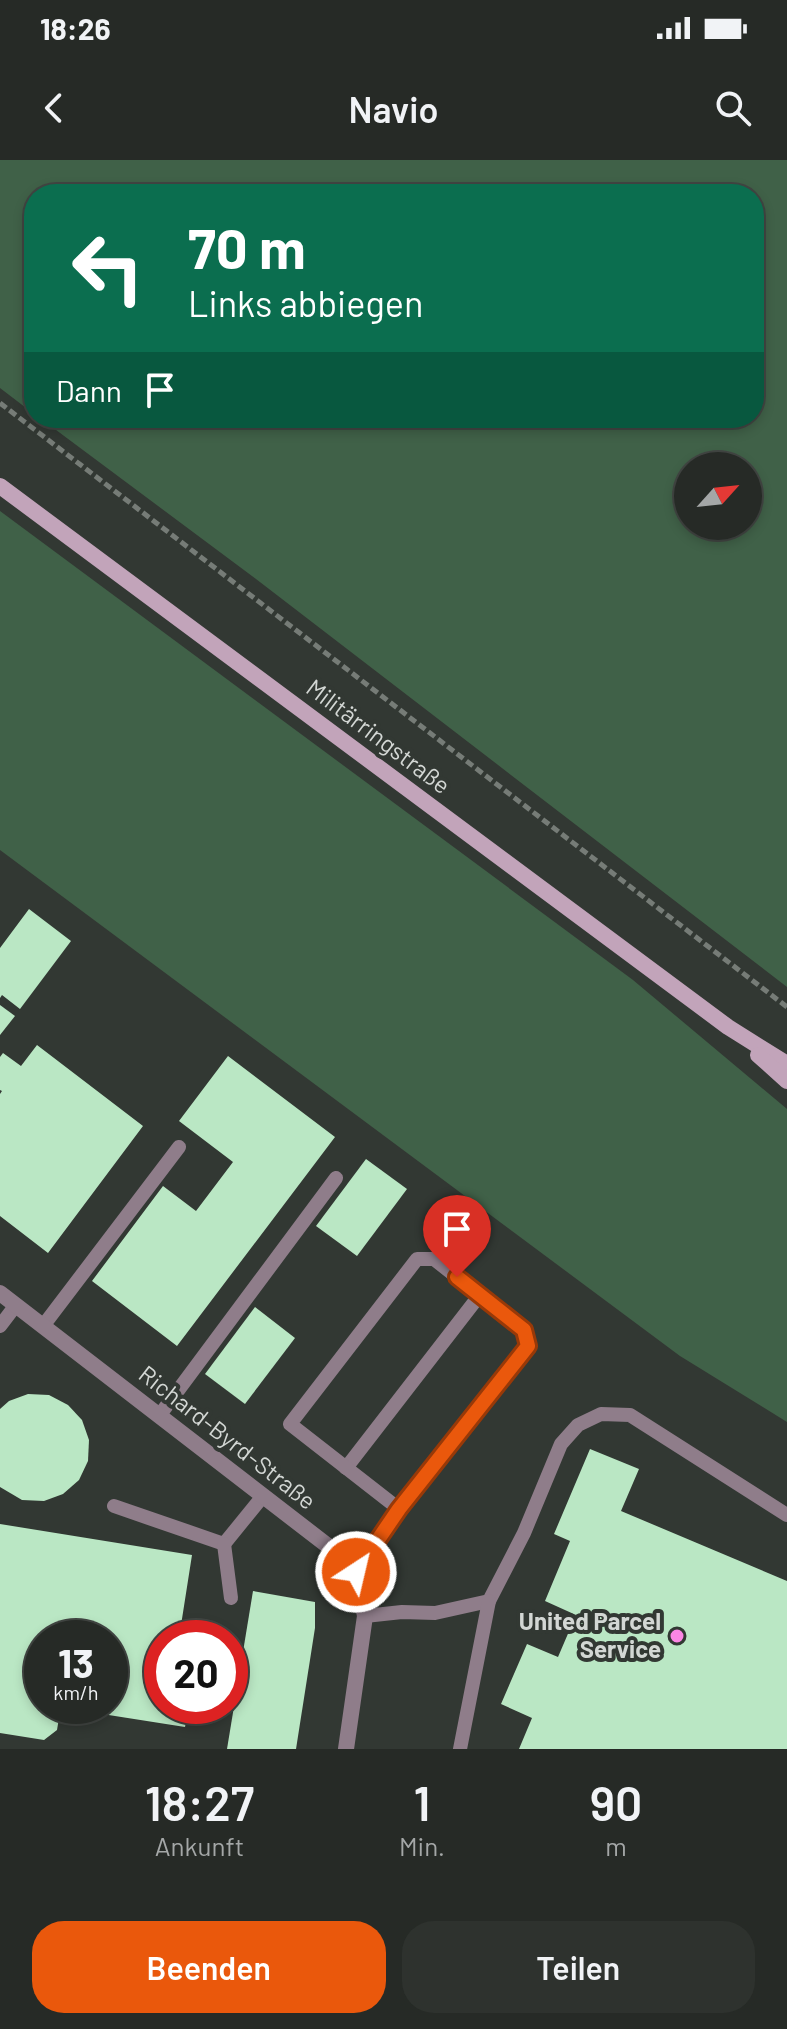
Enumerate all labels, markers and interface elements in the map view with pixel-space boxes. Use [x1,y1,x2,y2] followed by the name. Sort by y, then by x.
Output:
[40,10,111,46] text: 18:26
[32,86,76,130] icon: back
[711,86,755,130] icon: search
[349,87,438,130] text: Navio
[188,213,306,280] text: 70 m
[56,216,160,320] icon: left
[188,281,423,324] text: Links abbiegen
[138,368,182,412] icon: arrive
[56,372,122,408] text: Dann
[674,452,762,540] north arrow
[674,452,762,540] map controls
[301,672,456,799] street label: Militärringstraße
[423,1195,491,1277] pin
[435,1207,479,1251] icon: arrive
[134,1359,322,1515] street label: Richard-Byrd-Straße
[314,1530,398,1614] position arrow
[519,1606,661,1663] place label: United Parcel Service
[144,1620,248,1724] speed limit sign: 20
[668,1627,686,1645] marker: United Parcel Service
[58,1638,94,1686] text: 13
[53,1680,99,1704] text: km/h
[145,1773,254,1831] text: 18:27
[413,1773,430,1831] text: 1
[590,1773,642,1831] text: 90
[155,1830,244,1861] text: Ankunft
[399,1830,445,1861] text: Min.
[605,1830,627,1861] text: m
[32,1921,386,2013] button: Beenden
[402,1921,755,2013] button: Teilen

